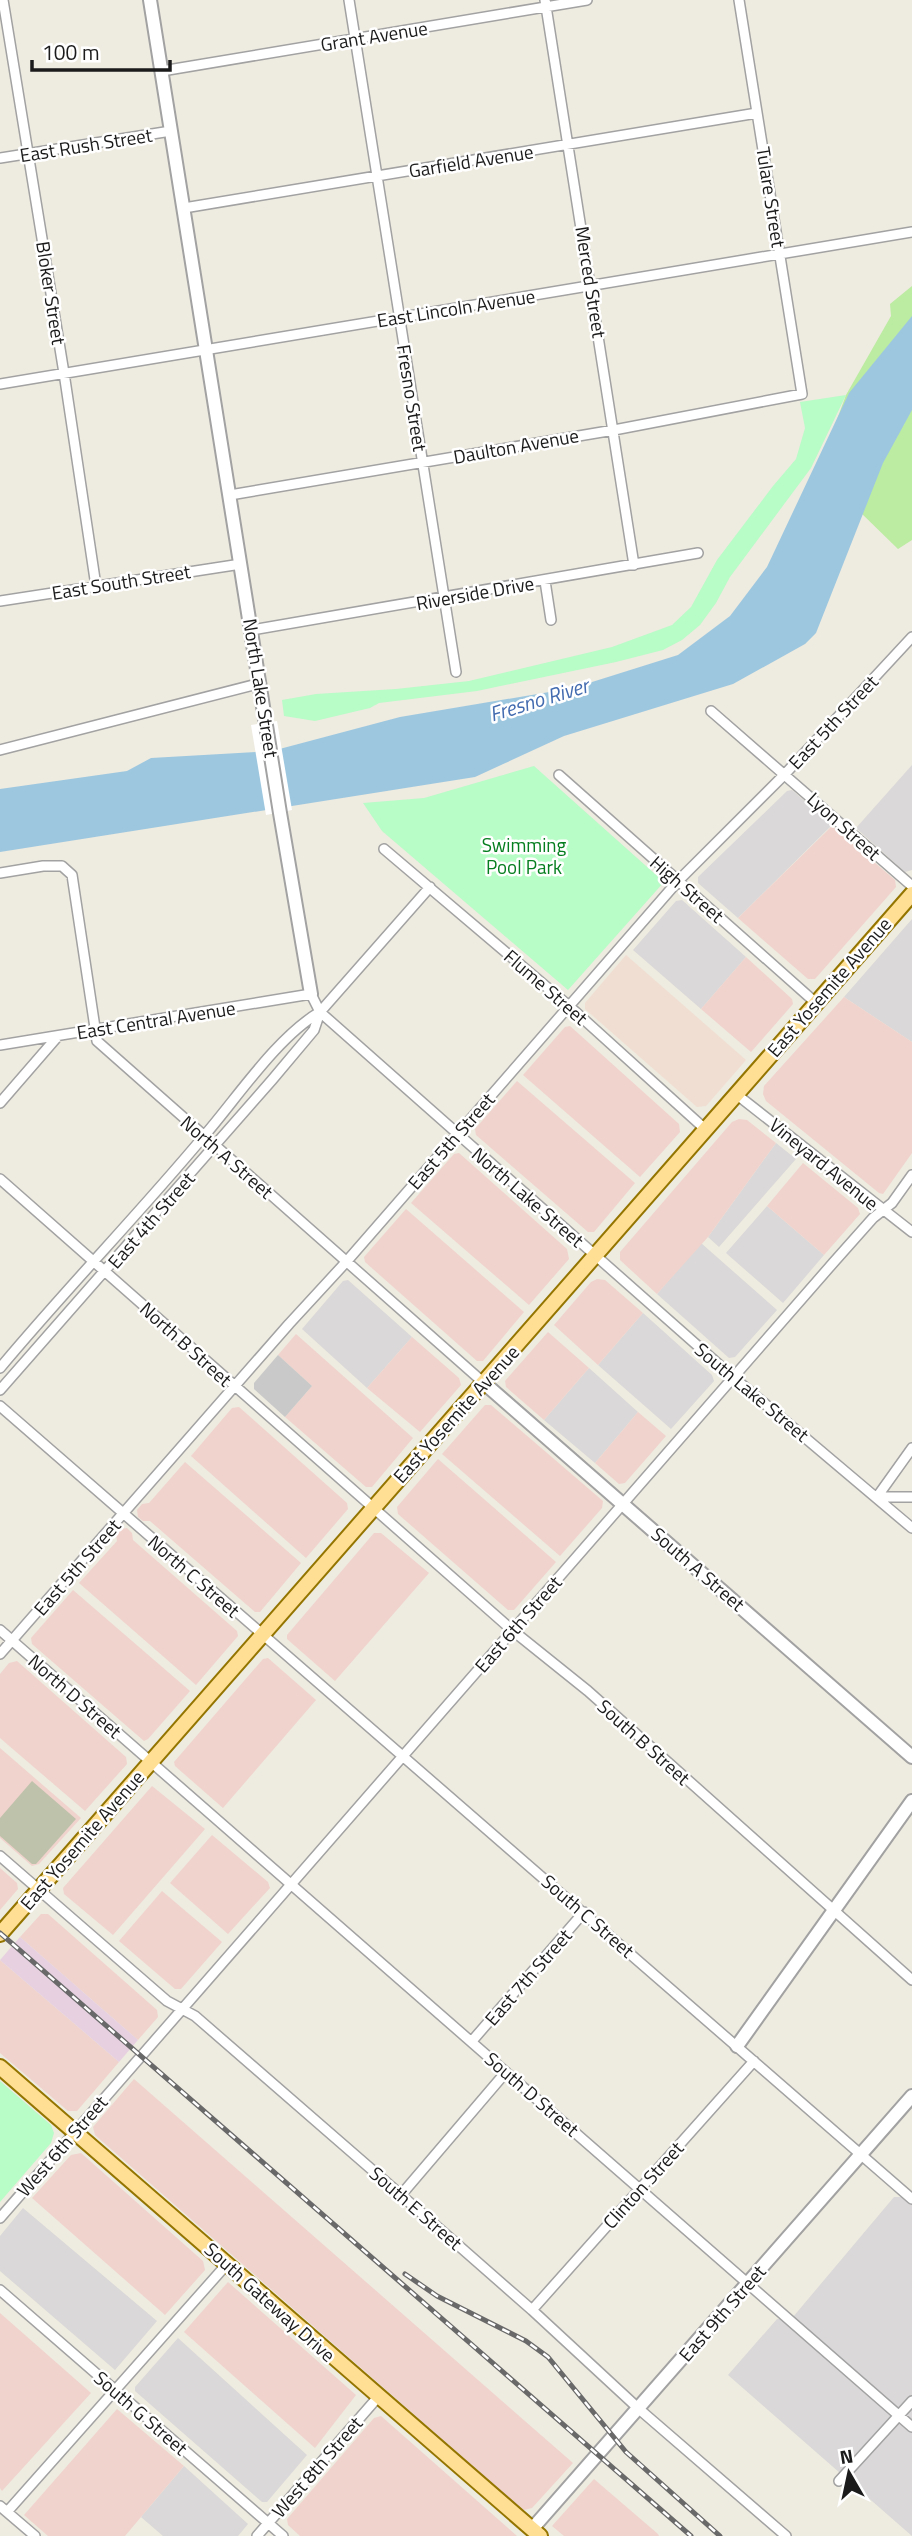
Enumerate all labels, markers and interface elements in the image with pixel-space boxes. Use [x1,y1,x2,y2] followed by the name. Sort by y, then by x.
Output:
[318,13,430,58] street label: Grant Avenue
[32,28,170,72] scale bar
[42,36,99,68] text: 100 m
[18,120,155,169] street label: East Rush Street
[406,136,535,185] street label: Garfield Avenue
[749,145,794,250] street label: Tulare Street
[568,224,615,340] street label: Merced Street
[29,239,74,347] street label: Bloker Street
[375,281,537,334] street label: East Lincoln Avenue
[390,342,435,454] street label: Fresno Street
[451,420,581,471] street label: Daulton Avenue
[49,556,193,607] street label: East South Street
[414,568,536,617] street label: Riverside Drive
[236,616,287,760] street label: North Lake Street
[485,668,594,729] water label: Fresno River
[781,668,885,776] street label: East 5th Street
[801,785,888,867] street label: Lyon Street
[482,830,567,881] park label: Swimming Pool Park
[644,848,731,929] street label: High Street
[760,910,898,1063] street label: East Yosemite Avenue
[498,942,595,1032] street label: Flume Street
[74,993,237,1046] street label: East Central Avenue
[400,1085,501,1196] street label: East 5th Street
[174,1108,280,1205] street label: North A Street
[763,1110,885,1217] street label: Vineyard Avenue
[466,1140,591,1254] street label: North Lake Street
[100,1164,201,1275] street label: East 4th Street
[134,1294,239,1393] street label: North B Street
[689,1335,816,1448] street label: South Lake Street
[386,1338,526,1489] street label: East Yosemite Avenue
[26,1511,127,1622] street label: East 5th Street
[645,1520,752,1618] street label: South A Street
[142,1527,247,1624] street label: North C Street
[467,1568,568,1679] street label: East 6th Street
[22,1647,129,1745] street label: North D Street
[591,1692,698,1792] street label: South B Street
[13,1763,151,1916] street label: East Yosemite Avenue
[535,1867,641,1964] street label: South C Street
[477,1921,578,2032] street label: East 7th Street
[479,2044,586,2143] street label: South D Street
[9,2088,114,2203] street label: West 6th Street
[595,2134,690,2235] street label: Clinton Street
[363,2159,470,2257] street label: South E Street
[198,2235,342,2368] street label: South Gateway Drive
[671,2257,772,2368] street label: East 9th Street
[88,2364,195,2462] street label: South G Street
[264,2409,369,2524] street label: West 8th Street
[814,2438,884,2508] north arrow
[837,2440,855,2471] text: N

